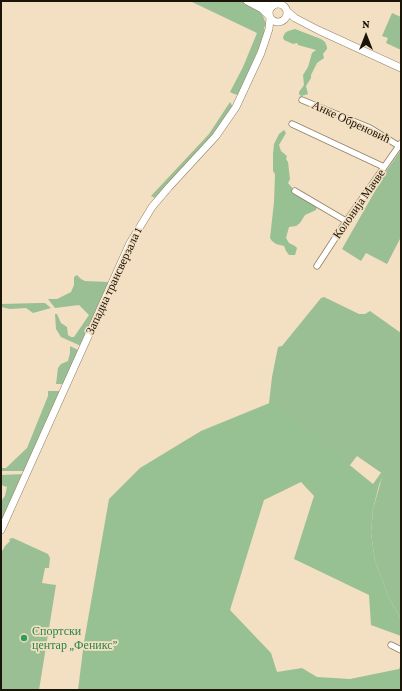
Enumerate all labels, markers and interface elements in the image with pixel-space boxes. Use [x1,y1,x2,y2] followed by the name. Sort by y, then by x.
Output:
[346,16,386,56] north arrow
[362,18,370,30] text: N
[310,98,392,146] street label: Анке Обреновић
[330,167,388,241] street label: Колонија Мачве
[83,225,145,337] street label: Западна трансверзала 1
[32,624,118,652] place label: Спортски центар „Феникс”
[19,633,29,643] marker: Спортски центар „Феникс”

